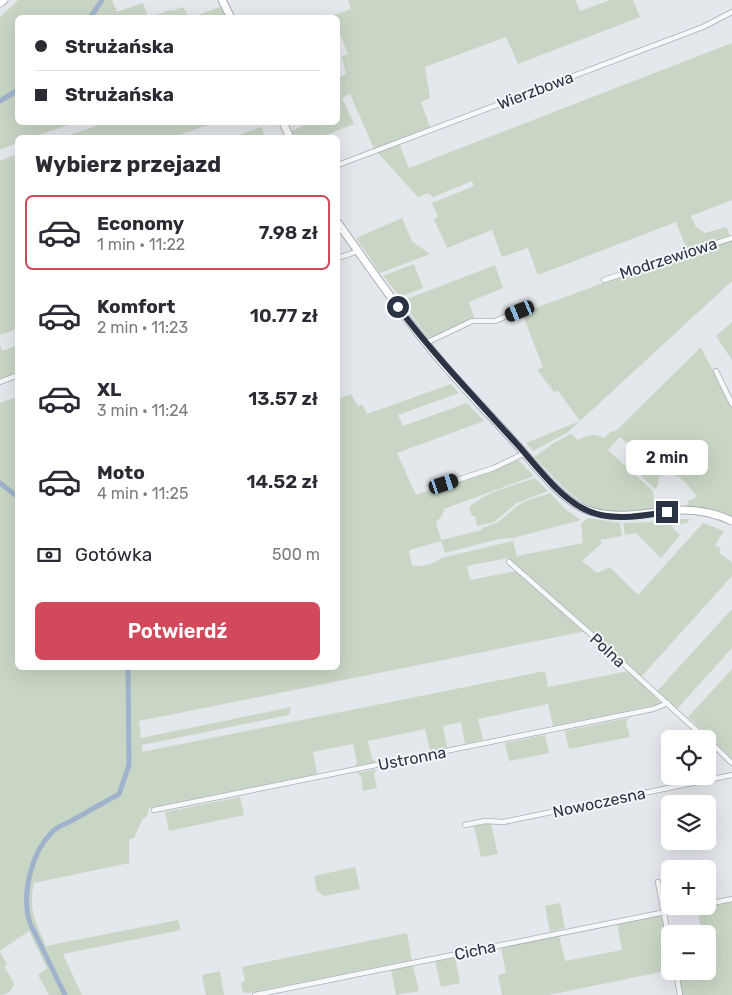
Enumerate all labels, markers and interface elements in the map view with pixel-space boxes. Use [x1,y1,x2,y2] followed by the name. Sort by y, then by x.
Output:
[65,35,174,58] text: Strużańska
[495,67,576,114] street label: Wierzbowa
[65,83,174,106] text: Strużańska
[35,151,221,178] text: Wybierz przejazd
[37,210,82,255] icon: car
[97,212,184,235] text: Economy
[259,221,318,244] text: 7.98 zł
[617,234,719,283] street label: Modrzewiowa
[97,235,185,254] text: 1 min · 11:22
[37,293,82,338] icon: car
[97,295,175,318] text: Komfort
[387,296,409,318] route start
[503,298,536,324] car
[250,304,318,327] text: 10.77 zł
[97,318,188,337] text: 2 min · 11:23
[37,376,82,421] icon: car
[97,378,121,401] text: XL
[248,387,318,410] text: 13.57 zł
[97,401,188,420] text: 3 min · 11:24
[626,440,708,474] callout: 2 min
[646,448,688,467] text: 2 min
[37,459,82,504] icon: car
[97,461,145,484] text: Moto
[246,470,318,493] text: 14.52 zł
[427,472,460,496] car
[97,484,188,503] text: 4 min · 11:25
[656,501,678,523] route end
[35,541,63,569] icon: cash
[75,543,152,566] text: Gotówka
[272,545,320,564] text: 500 m
[35,602,320,660] button: Potwierdź
[586,629,629,672] street label: Polna
[661,730,716,980] map controls
[661,730,716,785] button: locate
[376,743,448,774] street label: Ustronna
[551,783,647,822] street label: Nowoczesna
[661,795,716,850] button: layers
[661,860,716,915] button: +
[661,925,716,980] button: −
[453,937,498,964] street label: Cicha

